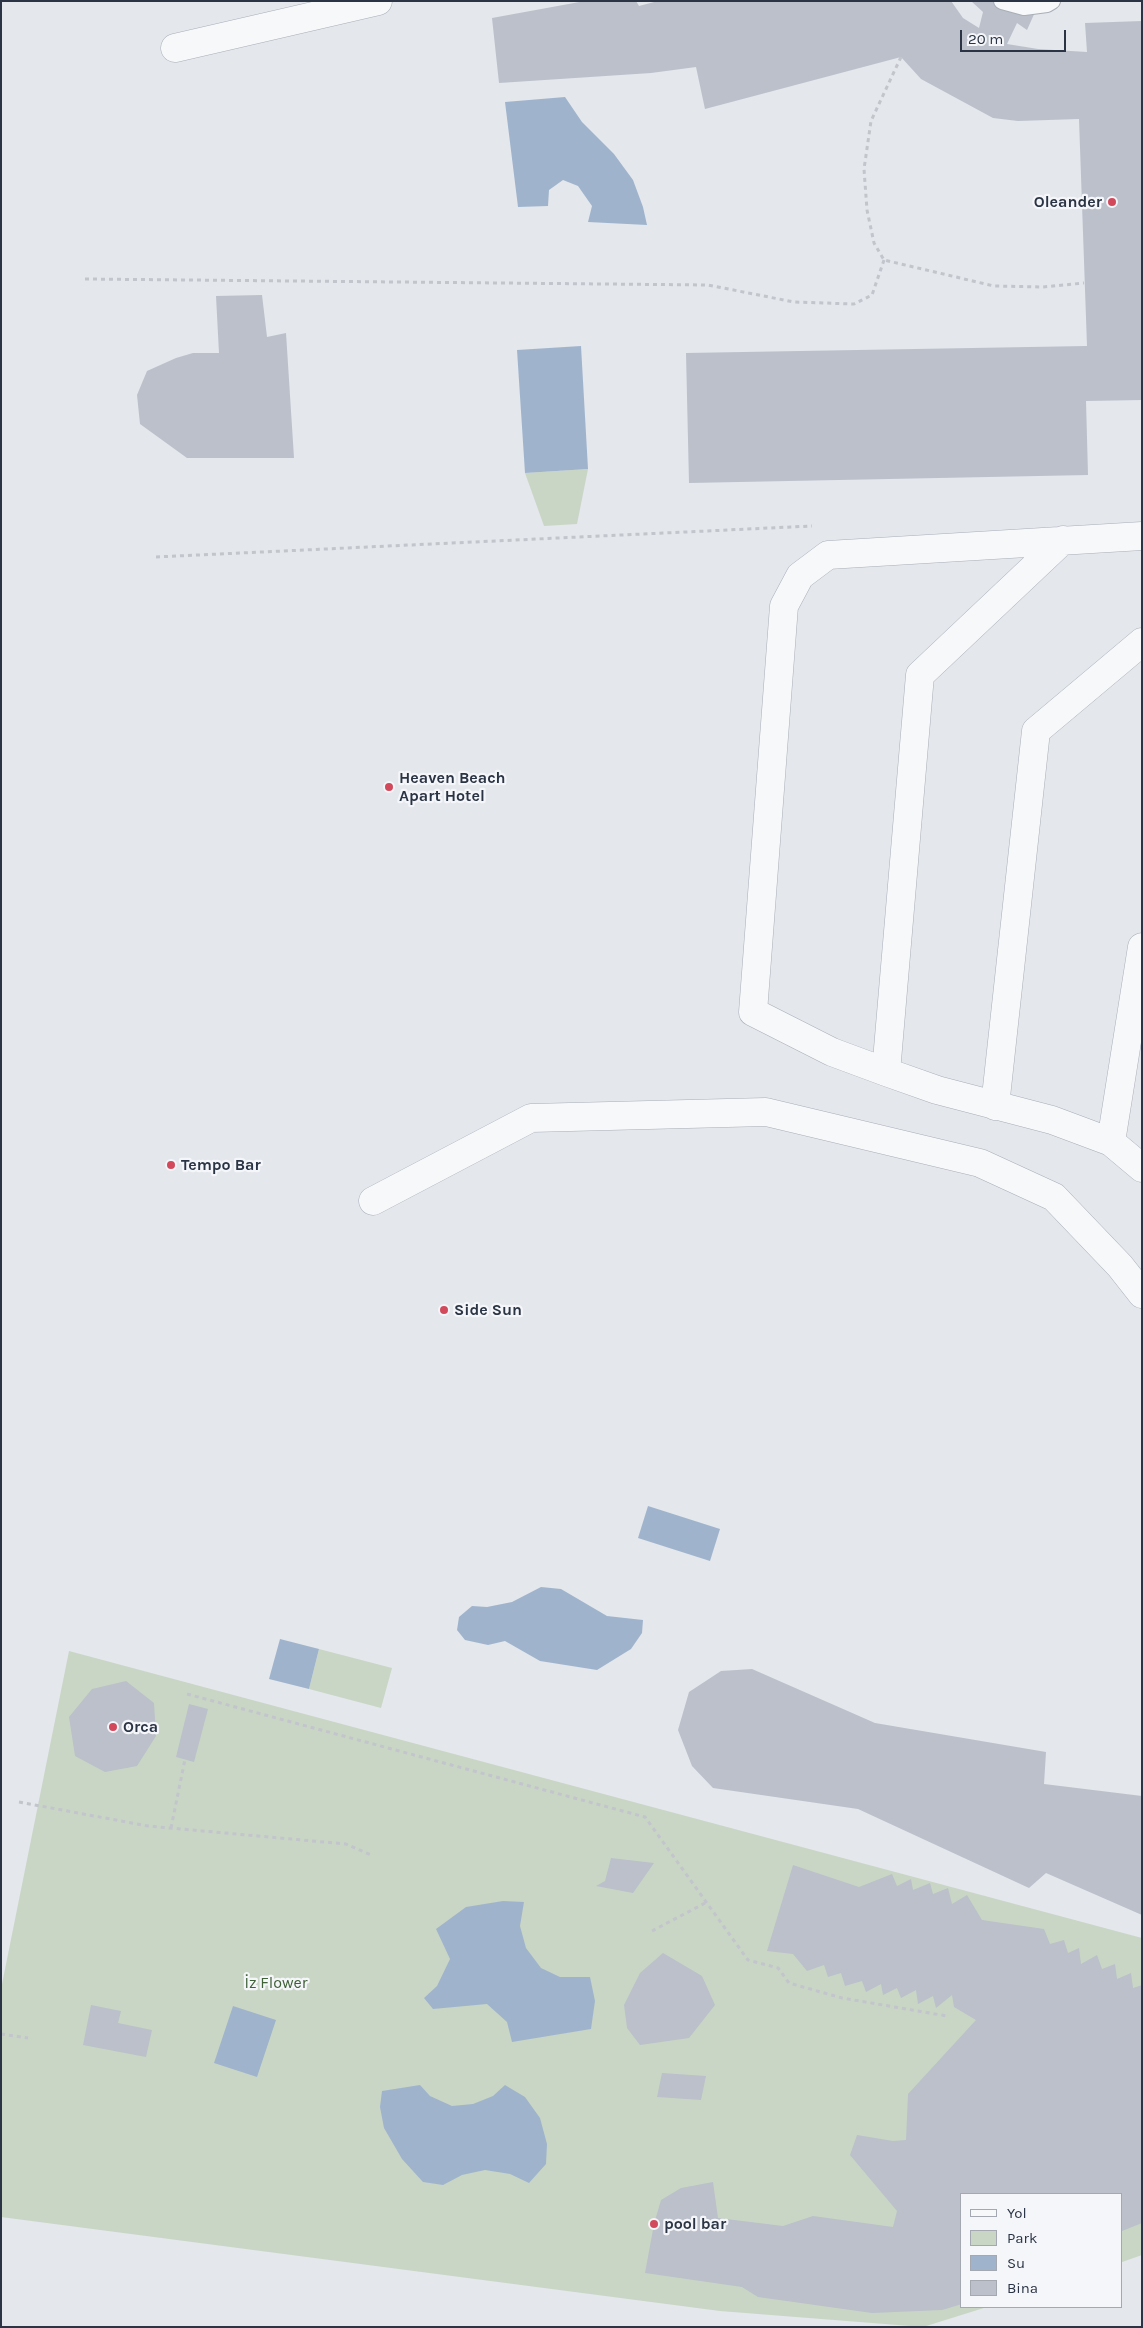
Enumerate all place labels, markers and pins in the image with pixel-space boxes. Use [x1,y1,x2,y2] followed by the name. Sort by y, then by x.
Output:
[1034,192,1102,212] place label: Oleander
[1106,196,1118,208] marker: Oleander
[399,768,506,806] place label: Heaven Beach Apart Hotel
[383,781,395,793] marker: Heaven Beach Apart Hotel
[181,1155,261,1175] place label: Tempo Bar
[165,1159,177,1171] marker: Tempo Bar
[454,1300,522,1320] place label: Side Sun
[438,1304,450,1316] marker: Side Sun
[123,1717,158,1737] place label: Orca
[107,1721,119,1733] marker: Orca
[664,2214,726,2234] place label: pool bar
[648,2218,660,2230] marker: pool bar

